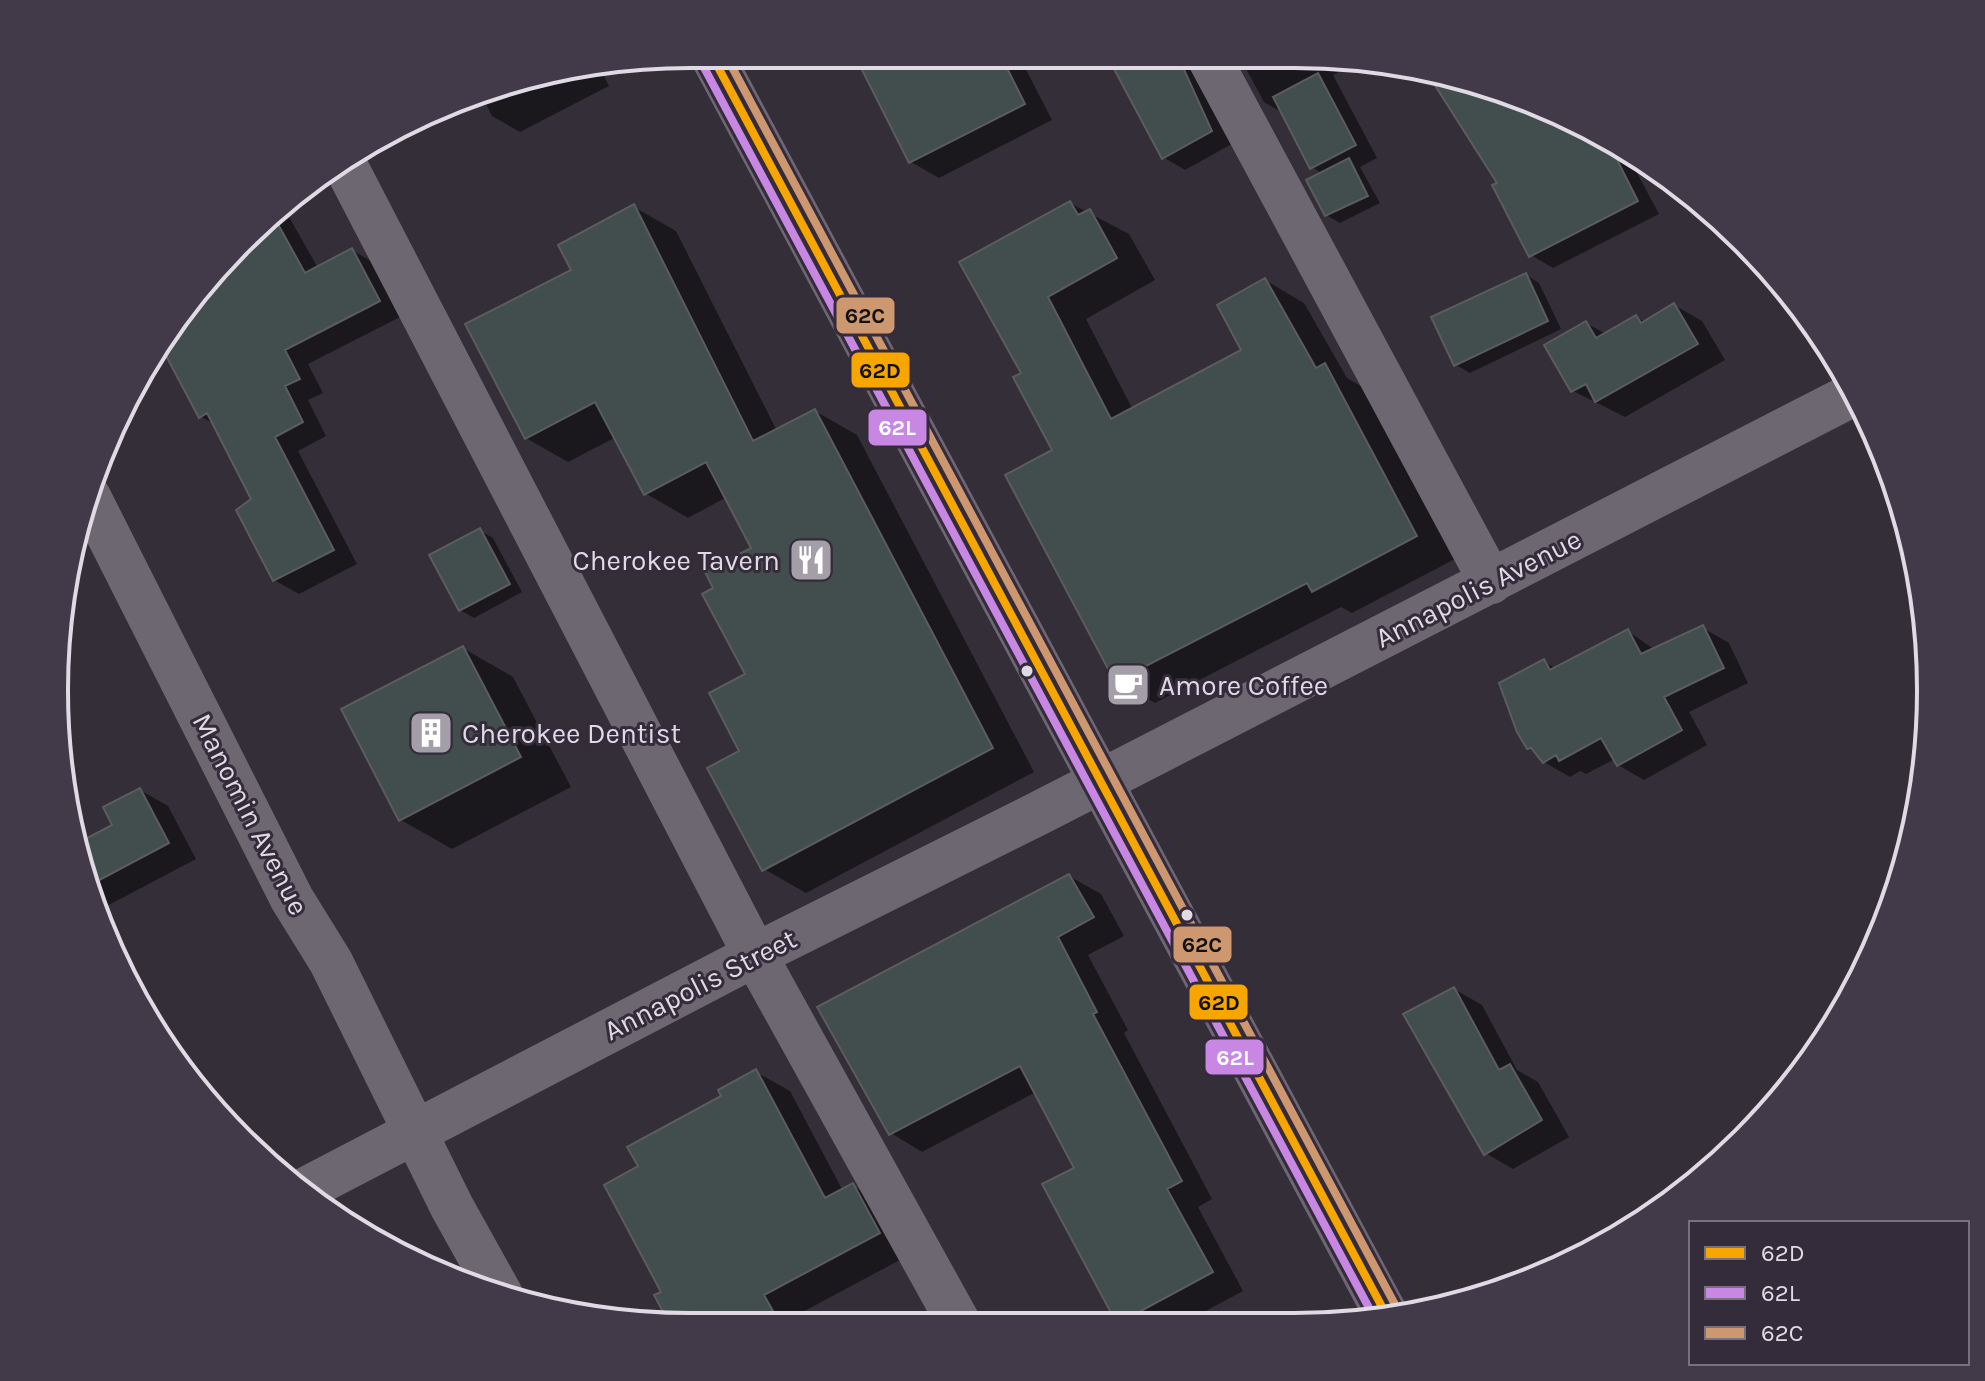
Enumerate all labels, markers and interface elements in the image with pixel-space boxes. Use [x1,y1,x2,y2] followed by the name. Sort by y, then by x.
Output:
[835,296,896,335] line badge: 62C
[845,303,885,329] text: 62C
[850,351,911,389] line badge: 62D
[859,358,901,384] text: 62D
[867,408,928,447] line badge: 62L
[878,415,916,441] text: 62L
[1370,522,1587,655] street label: Annapolis Avenue
[787,536,835,584] restaurant icon: Cherokee Tavern
[572,544,780,577] place label: Cherokee Tavern
[1104,661,1152,709] cafe icon: Amore Coffee
[1019,663,1035,679] unlabelled marker
[1159,669,1328,702] place label: Amore Coffee
[186,708,316,920] street label: Manomin Avenue
[407,709,455,757] building icon: Cherokee Dentist
[462,717,681,750] place label: Cherokee Dentist
[1179,907,1195,923] unlabelled marker
[599,922,802,1047] street label: Annapolis Street
[1172,925,1233,964] line badge: 62C
[1182,932,1222,958] text: 62C
[1188,983,1249,1021] line badge: 62D
[1198,990,1240,1016] text: 62D
[1204,1038,1265,1076] line badge: 62L
[1216,1045,1254,1071] text: 62L
[1689,1221,1969,1365] legend
[1761,1239,1805,1267] text: 62D
[1761,1279,1801,1307] text: 62L
[1761,1319,1803,1347] text: 62C

